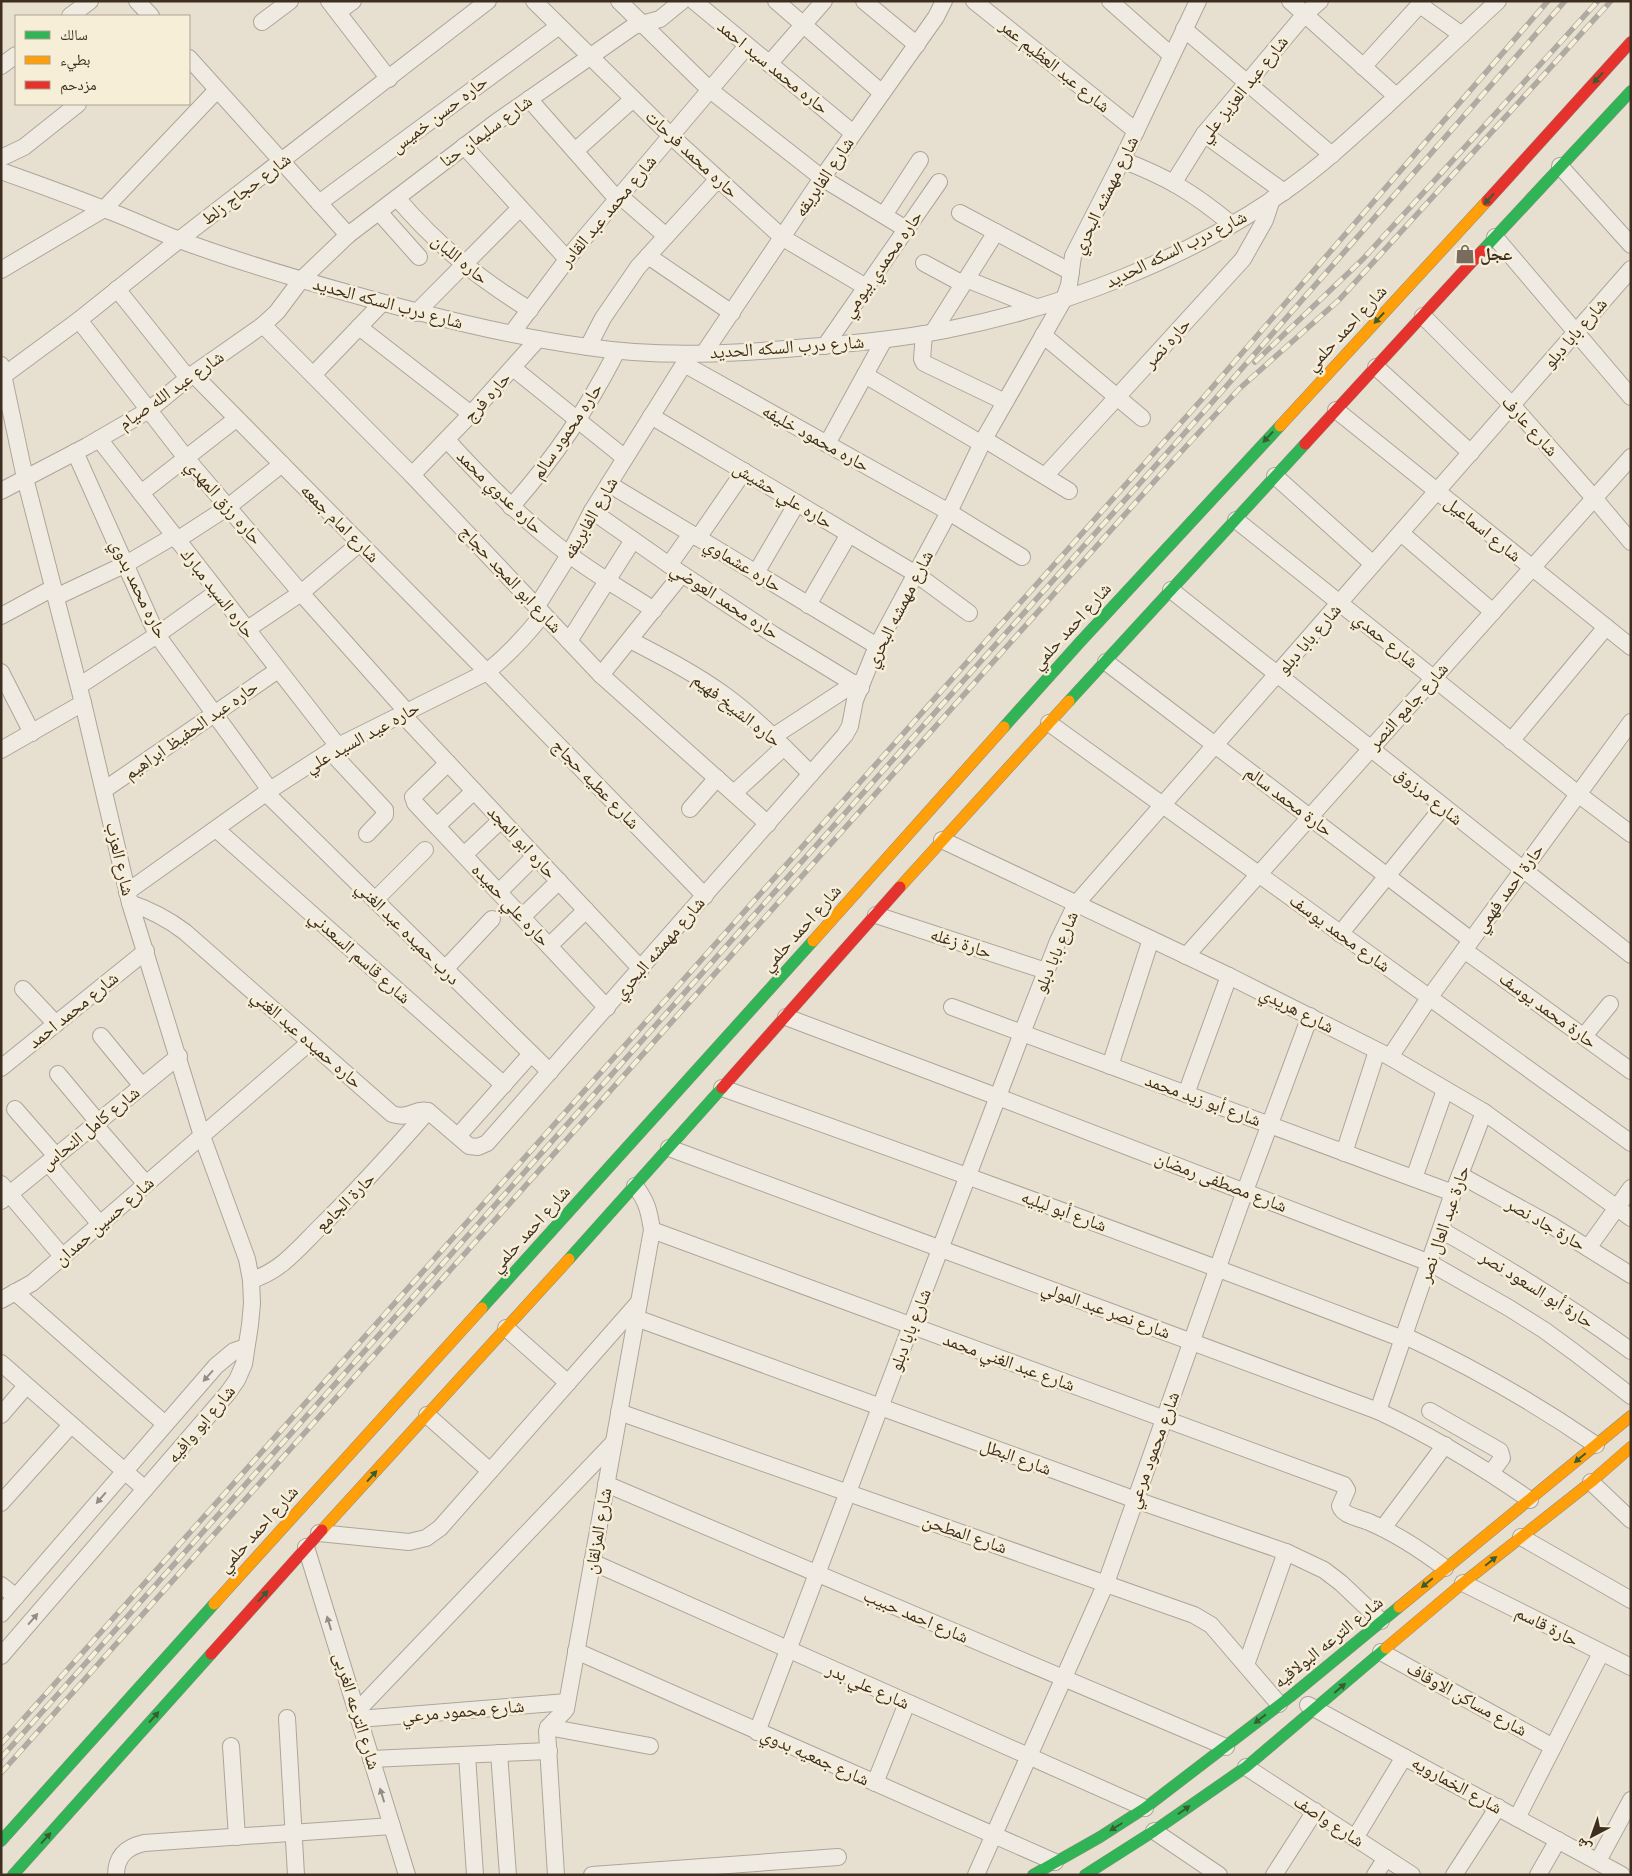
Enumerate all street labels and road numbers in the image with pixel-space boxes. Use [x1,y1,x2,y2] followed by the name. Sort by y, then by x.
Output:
[994,14,1115,118] street label: شارع عبد العظيم عمر
[713,15,833,119] street label: حاره محمد سيد احمد
[1193,31,1296,149] street label: شارع عبد العزيز علي
[386,70,492,158] street label: حاره حسن خميس
[435,90,537,172] street label: شارع سليمان حنا
[641,105,743,203] street label: حاره محمد فرحات
[1067,132,1146,259] street label: شارع مهمشه البحري
[789,133,859,221] street label: شارع الفابريقه
[197,148,296,231] street label: شارع حجاج زلط
[554,150,661,272] street label: شارع محمد عبد القادر
[1102,205,1250,293] street label: شارع درب السكه الحديد
[837,206,930,324] street label: حاره محمدي بيومي
[427,229,493,289] street label: حاره اللبان
[311,272,465,334] street label: شارع درب السكه الحديد
[1301,280,1394,378] street label: شارع احمد حلمي
[1538,293,1612,373] street label: شارع بابا دبلو
[1138,313,1195,374] street label: حاره نصر
[709,331,865,363] street label: شارع درب السكه الحديد
[114,345,229,435] street label: شارع عبد الله صيام
[459,367,516,428] street label: حاره فرج
[527,379,608,484] street label: حاره محمود سالم
[1497,391,1563,461] street label: شارع عارف
[758,399,874,477] street label: حاره محمود خليفه
[450,445,548,541] street label: حاره عدوي محمد
[178,455,267,552] street label: حاره رزق المهدي
[727,457,837,536] street label: حاره علي حشيش
[558,473,622,563] street label: شارع الفابريقه
[295,479,384,568] street label: شارع امام جمعه
[1440,491,1526,567] street label: شارع اسماعيل
[455,520,567,638] street label: شارع ابو المجد حجاج
[698,533,786,600] street label: حاره عشماوي
[102,536,172,644] street label: حاره محمد بدوي
[176,543,260,643] street label: حاره السيد مبارك
[860,547,941,673] street label: شارع مهمشه البحري
[665,558,783,647] street label: حاره محمد العوضي
[1026,578,1119,677] street label: شارع احمد حلمي
[1272,599,1346,679] street label: شارع بابا دبلو
[1347,607,1423,676] street label: شارع حمدي
[1362,658,1454,756] street label: شارع جامع النصر
[687,668,786,753] street label: حاره الشيخ فهيم
[120,675,263,785] street label: حاره عبد الحفيظ ابراهيم
[301,696,425,781] street label: حاره عيد السيد علي
[547,734,645,834] street label: شارع عطيه حجاج
[1240,761,1337,842] street label: حارة محمد سالم
[1391,762,1467,830] street label: شارع مرزوق
[483,801,561,883] street label: حاره ابو المجد
[101,820,139,898] street label: شارع العزب
[1469,839,1551,939] street label: حارة احمد فهمي
[464,859,555,954] street label: حاره علي حميده
[349,876,465,992] street label: درب حميده عبد الغني
[756,880,849,979] street label: شارع احمد حلمي
[1285,889,1395,977] street label: شارع محمد يوسف
[608,892,712,1006] street label: شارع مهمشه البحري
[302,906,415,1011] street label: شارع قاسم السعدني
[1029,908,1083,996] street label: شارع بابا دبلو
[928,923,994,963] street label: حارة زغله
[23,967,123,1053] street label: شارع محمد احمد
[1495,967,1601,1053] street label: حارة محمد يوسف
[1254,982,1338,1041] street label: شارع هريدي
[245,985,367,1096] street label: حاره حميده عبد الغني
[1142,1069,1264,1131] street label: شارع أبو زيد محمد
[36,1081,144,1175] street label: شارع كامل النحاس
[1152,1147,1290,1217] street label: شارع مصطفى رمضان
[1413,1163,1474,1286] street label: حارة عبد العال نصر
[310,1167,380,1237] street label: حارة الجامع
[50,1172,158,1270] street label: شارع حسين حمدان
[485,1181,578,1280] street label: شارع احمد حلمي
[1018,1185,1110,1237] street label: شارع أبو ليليه
[1501,1192,1590,1256] street label: حارة جاد نصر
[1475,1245,1598,1333] street label: حارة أبو السعود نصر
[1037,1276,1174,1347] street label: شارع نصر عبد المولي
[884,1286,936,1374] street label: شارع بابا دبلو
[939,1328,1078,1399] street label: شارع عبد الغني محمد
[162,1381,240,1467] street label: شارع ابو وافيه
[1122,1389,1188,1513] street label: شارع محمود مرعي
[978,1434,1054,1480] street label: شارع البطل
[213,1481,306,1580] street label: شارع احمد حلمي
[580,1486,616,1576] street label: شارع المزلقان
[920,1509,1010,1559] street label: شارع المطحن
[860,1584,972,1648] street label: شارع احمد حبيب
[1269,1591,1387,1693] street label: شارع الترعه البولاقيه
[1511,1601,1582,1652] street label: حارة قاسم
[329,1650,385,1772] street label: شارع الترعه الغربى
[1403,1657,1531,1741] street label: شارع مساكن الاوقاف
[821,1658,913,1717] street label: شارع علي بدر
[401,1695,525,1731] street label: شارع محمود مرعي
[756,1723,873,1794] street label: شارع جمعيه بدوي
[1408,1751,1506,1819] street label: شارع الخمارويه
[1290,1790,1368,1852] street label: شارع واصف

